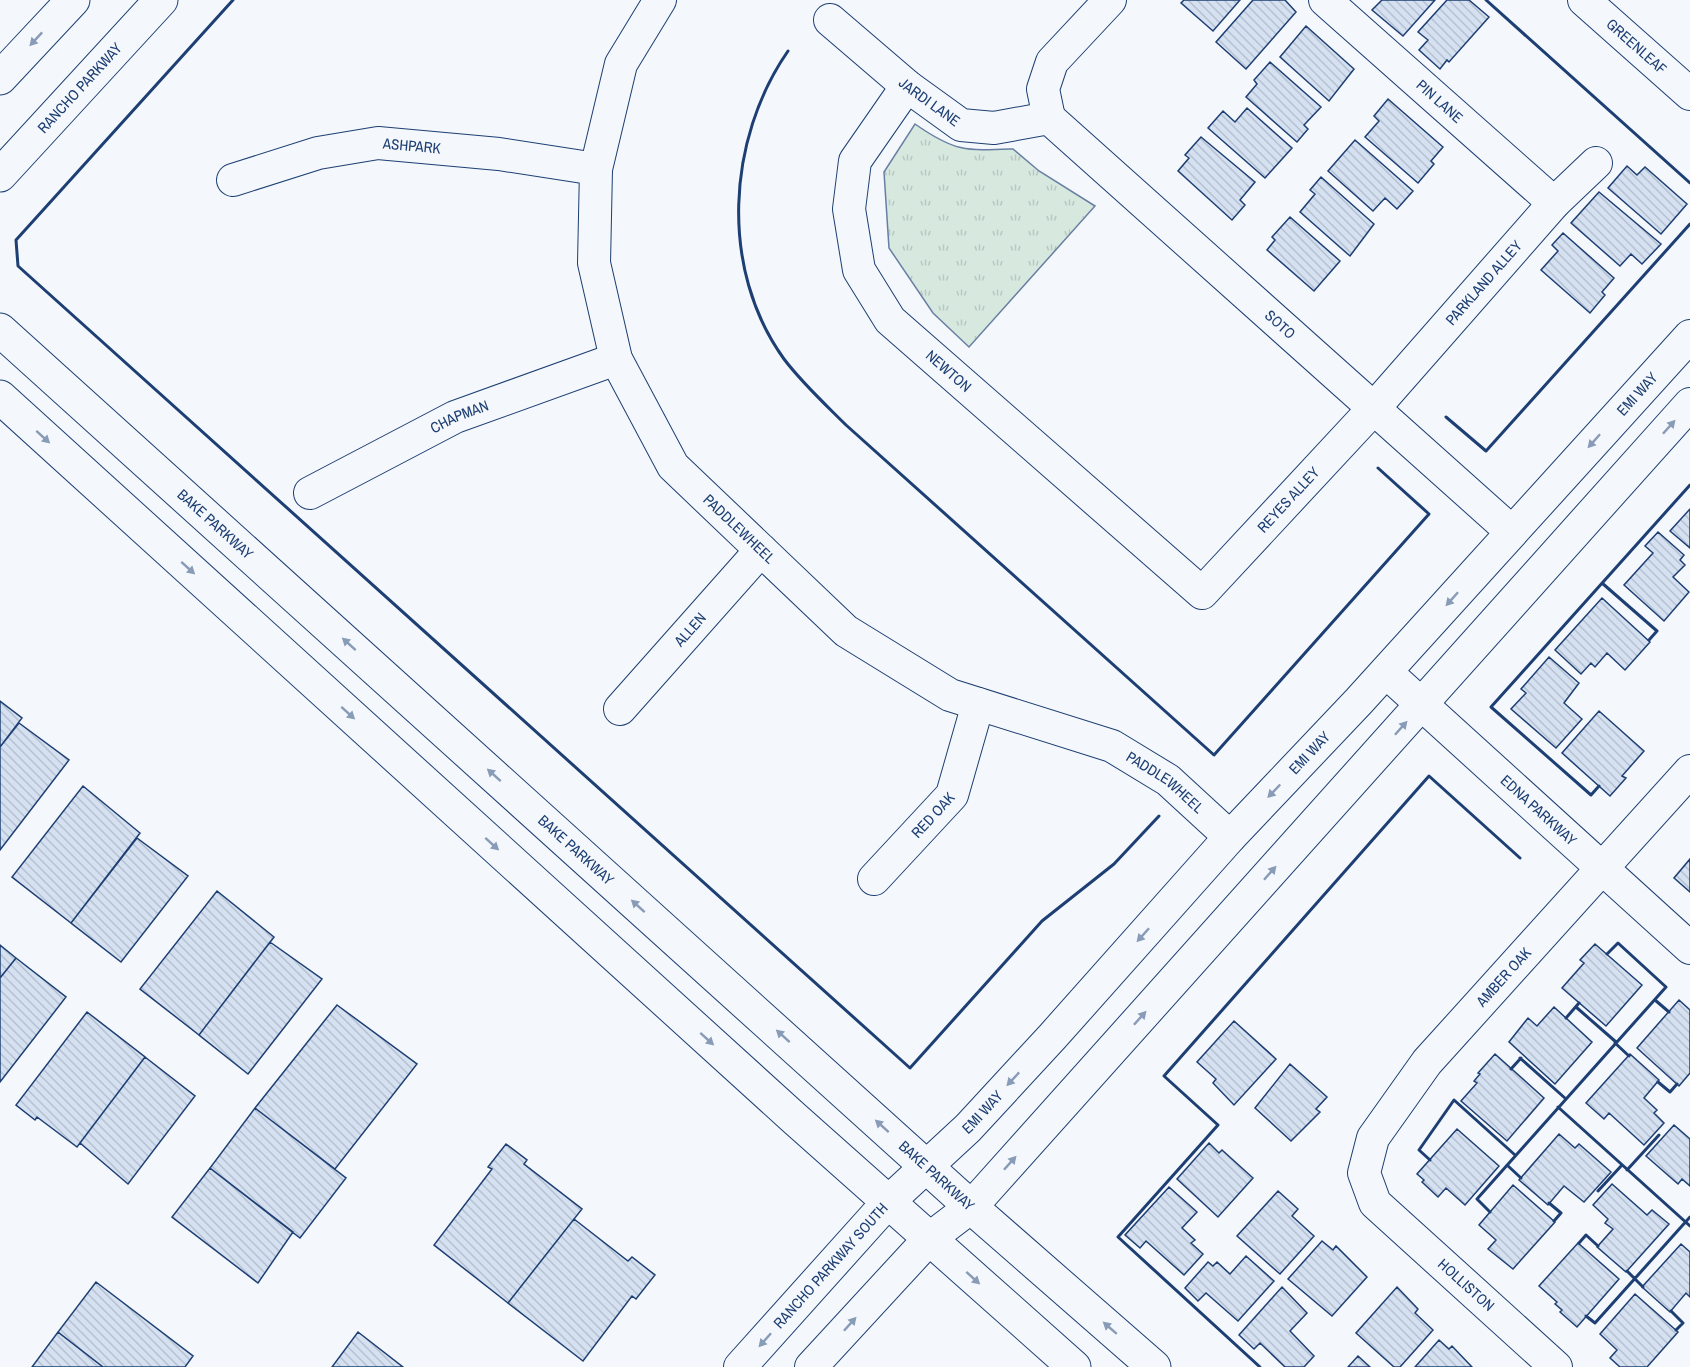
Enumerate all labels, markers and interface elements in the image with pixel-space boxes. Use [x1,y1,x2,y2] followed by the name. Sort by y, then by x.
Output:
[1602,13,1672,79] street label: GREENLEAF
[30,31,43,46] one-way arrow
[32,37,127,138] street label: RANCHO PARKWAY
[894,72,965,131] street label: JARDI LANE
[1412,75,1468,128] street label: PIN LANE
[381,132,442,159] street label: ASHPARK
[1440,235,1527,330] street label: PARKLAND ALLEY
[1260,305,1300,344] street label: SOTO
[921,345,976,397] street label: NEWTON
[1612,367,1663,420] street label: EMI WAY
[426,395,491,438] street label: CHAPMAN
[1662,420,1675,435] one-way arrow
[36,430,51,444] one-way arrow
[1587,434,1601,449] one-way arrow
[1252,462,1325,537] street label: REYES ALLEY
[173,484,259,564] street label: BAKE PARKWAY
[699,489,780,568] street label: PADDLEWHEEL
[180,561,195,574] one-way arrow
[1445,591,1459,606] one-way arrow
[668,608,711,652] street label: ALLEN
[342,638,356,652] one-way arrow
[340,706,355,719] one-way arrow
[1394,721,1407,736] one-way arrow
[1284,726,1335,779] street label: EMI WAY
[1122,746,1209,818] street label: PADDLEWHEEL
[486,768,501,782] one-way arrow
[1496,770,1582,851] street label: EDNA PARKWAY
[1267,783,1281,797] one-way arrow
[906,787,960,842] street label: RED OAK
[534,810,619,890] street label: BAKE PARKWAY
[485,837,500,851] one-way arrow
[1263,866,1276,881] one-way arrow
[631,899,646,913] one-way arrow
[1137,927,1150,942] one-way arrow
[1470,942,1536,1012] street label: AMBER OAK
[1133,1011,1146,1026] one-way arrow
[776,1029,791,1043] one-way arrow
[700,1032,715,1046] one-way arrow
[1006,1071,1020,1086] one-way arrow
[957,1085,1008,1138] street label: EMI WAY
[875,1120,890,1133] one-way arrow
[894,1136,980,1216] street label: BAKE PARKWAY
[1003,1156,1016,1171] one-way arrow
[768,1198,892,1333] street label: RANCHO PARKWAY SOUTH
[1433,1254,1499,1316] street label: HOLLISTON
[965,1271,980,1284] one-way arrow
[843,1317,856,1332] one-way arrow
[1103,1322,1118,1335] one-way arrow
[758,1332,772,1347] one-way arrow

